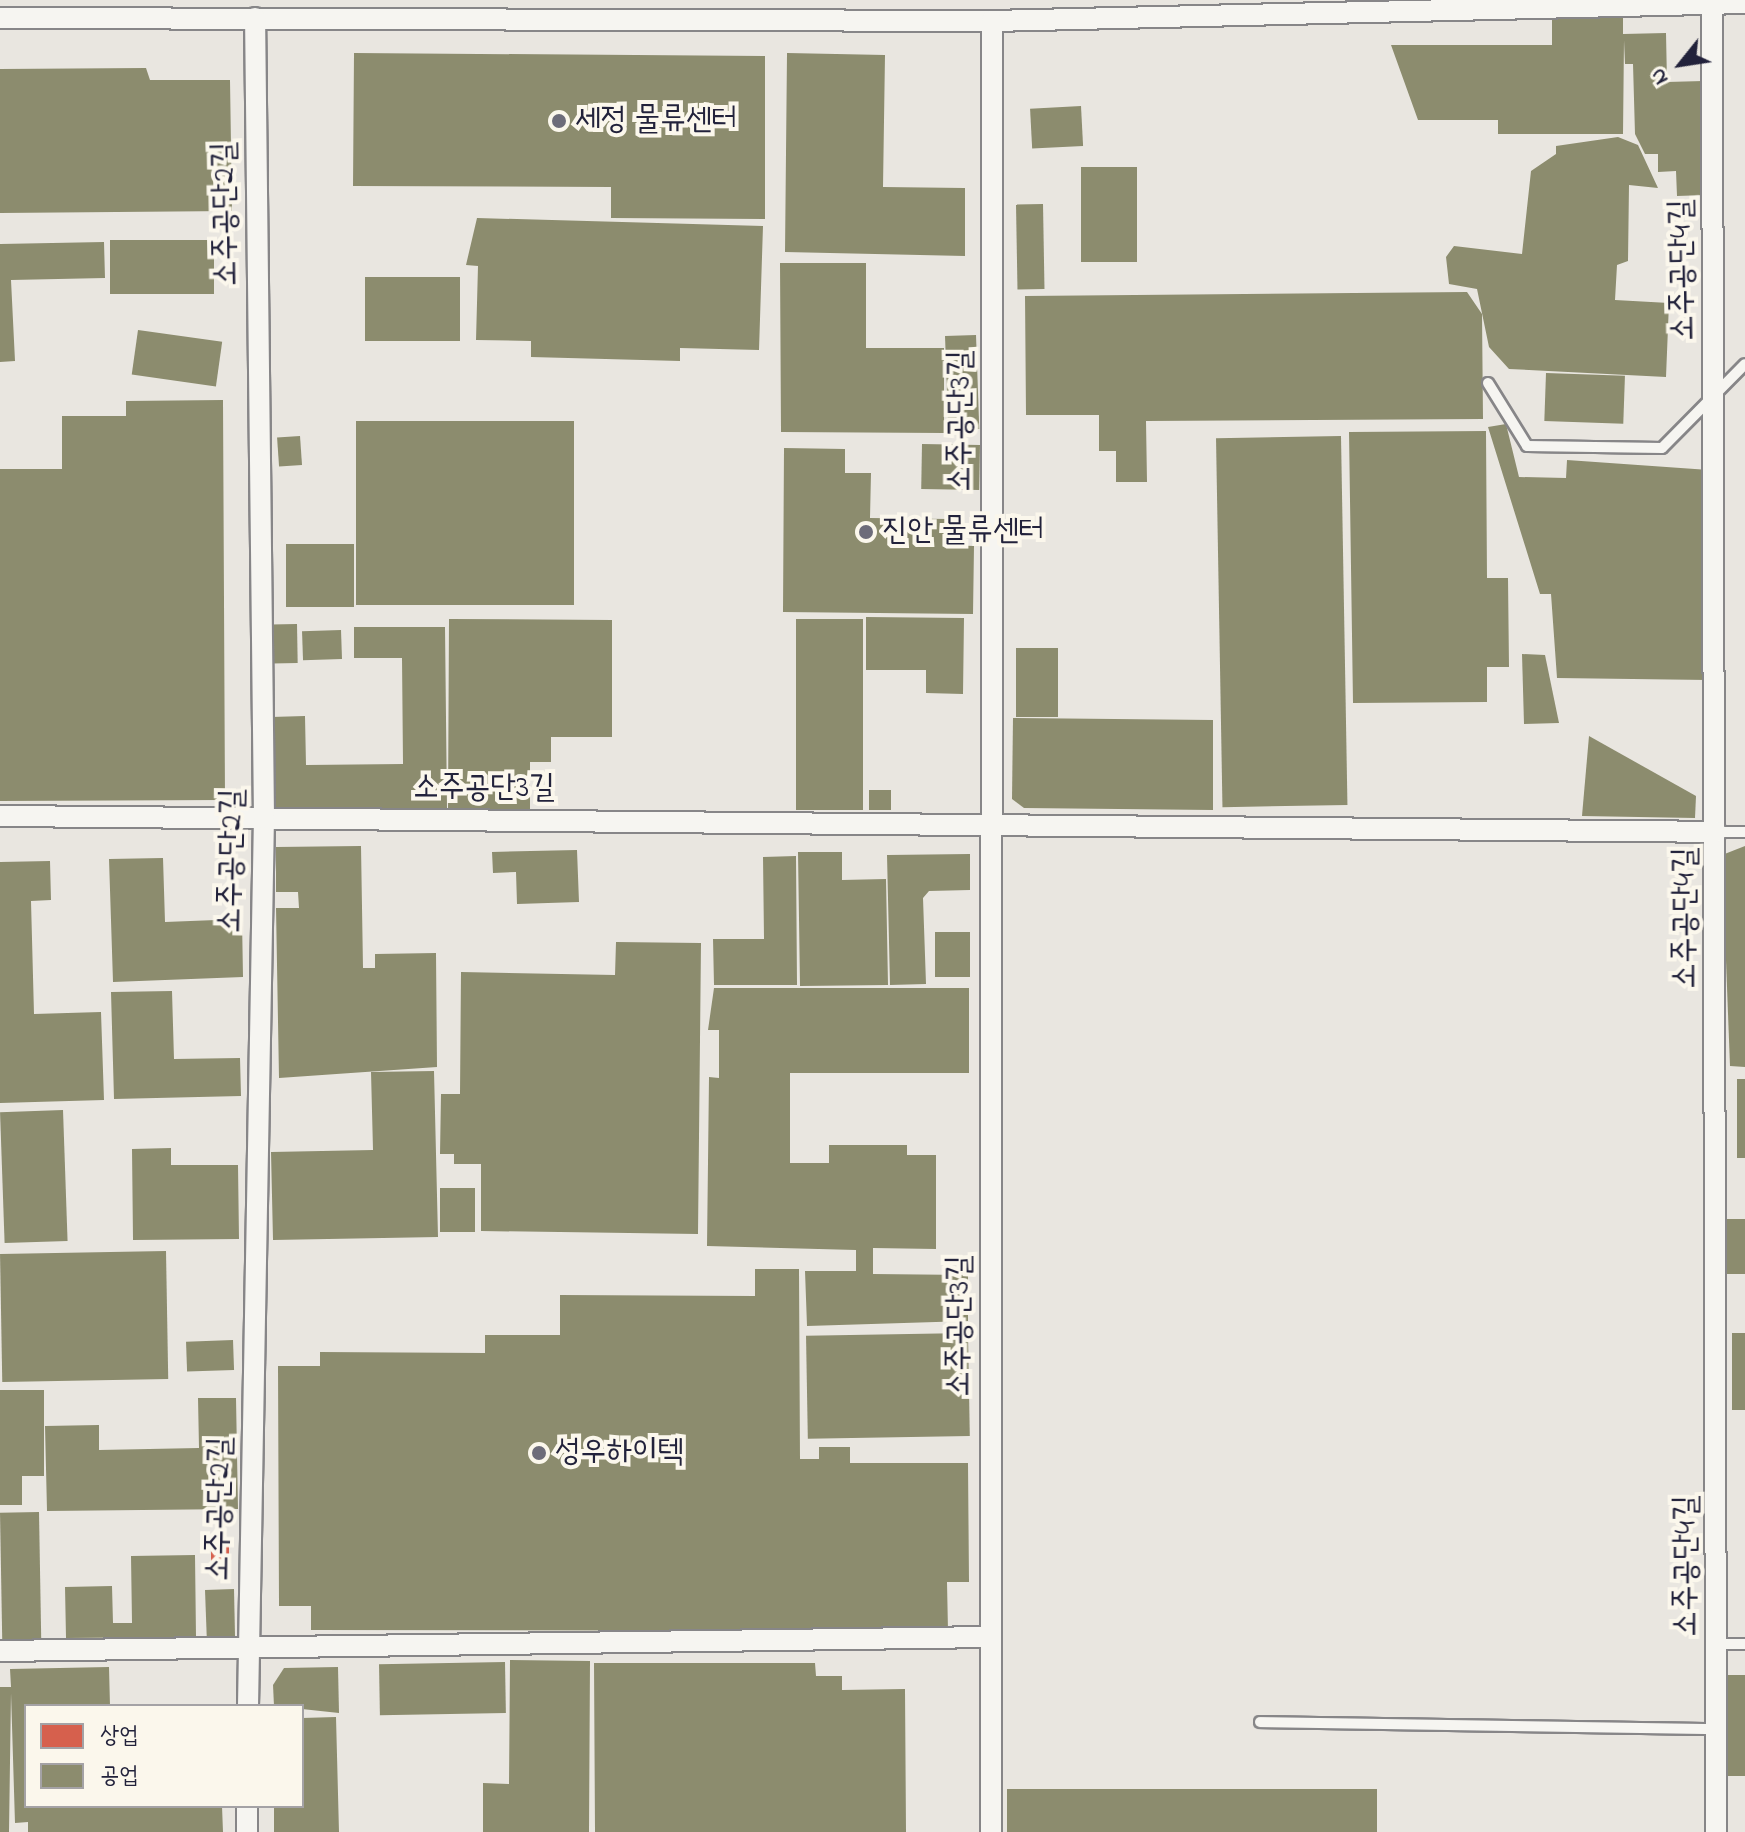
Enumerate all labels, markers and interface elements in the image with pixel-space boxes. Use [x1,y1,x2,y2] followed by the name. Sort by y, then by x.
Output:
[1641,24,1721,104] north arrow
[1643,62,1678,90] text: N
[575,102,737,140] place label: 세정 물류센터
[550,112,568,130] marker: 세정 물류센터
[207,141,247,287] street label: 소주공단2길
[1664,199,1704,341] street label: 소주공단4길
[943,350,981,492] street label: 소주공단3길
[882,513,1044,551] place label: 진안 물류센터
[857,523,875,541] marker: 진안 물류센터
[413,770,555,808] street label: 소주공단3길
[213,788,253,934] street label: 소주공단2길
[1668,847,1706,989] street label: 소주공단4길
[942,1255,980,1397] street label: 소주공단3길
[555,1434,684,1472] place label: 성우하이텍
[201,1436,241,1582] street label: 소주공단2길
[530,1444,548,1462] marker: 성우하이텍
[1669,1495,1707,1637] street label: 소주공단4길
[24,1704,304,1808] legend
[100,1719,139,1754] text: 상업
[100,1759,139,1794] text: 공업

